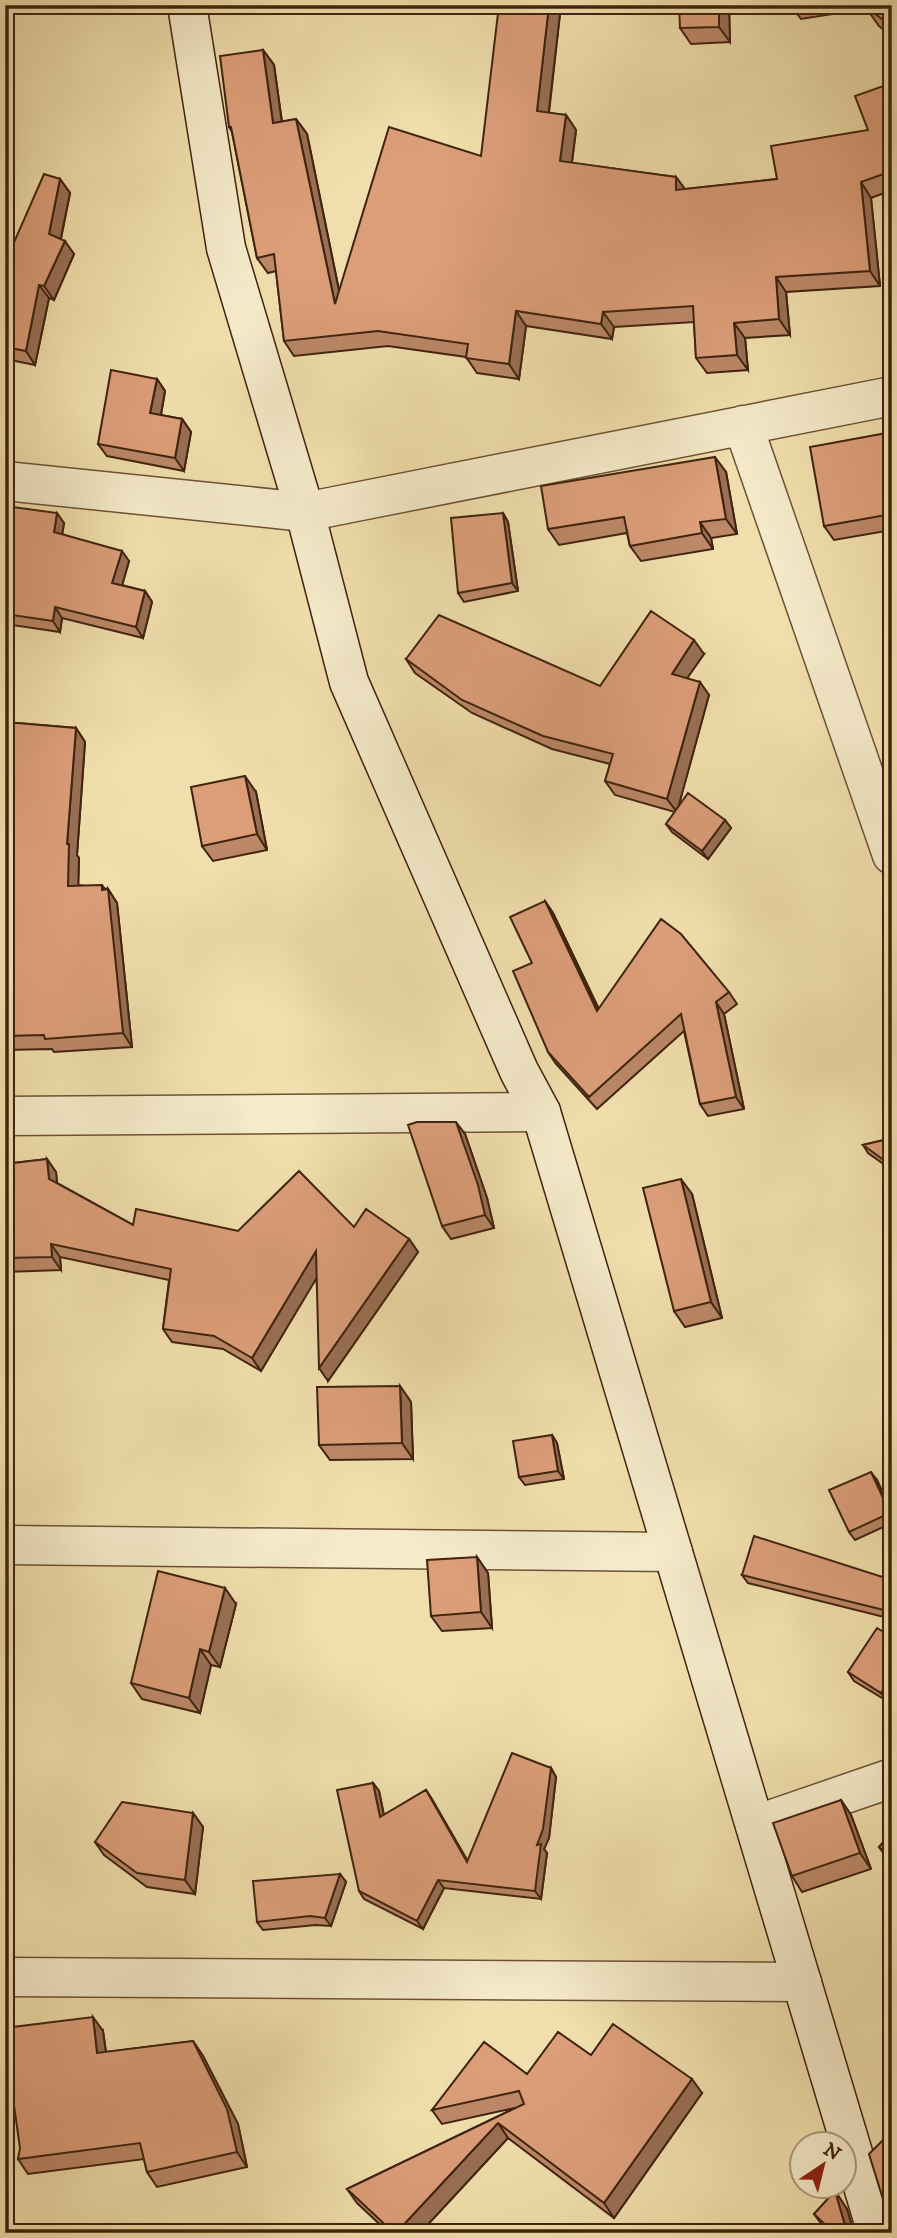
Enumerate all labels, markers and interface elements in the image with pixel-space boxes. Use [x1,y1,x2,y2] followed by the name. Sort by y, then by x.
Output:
[788,2130,858,2200] north arrow
[819,2138,845,2166] text: N

